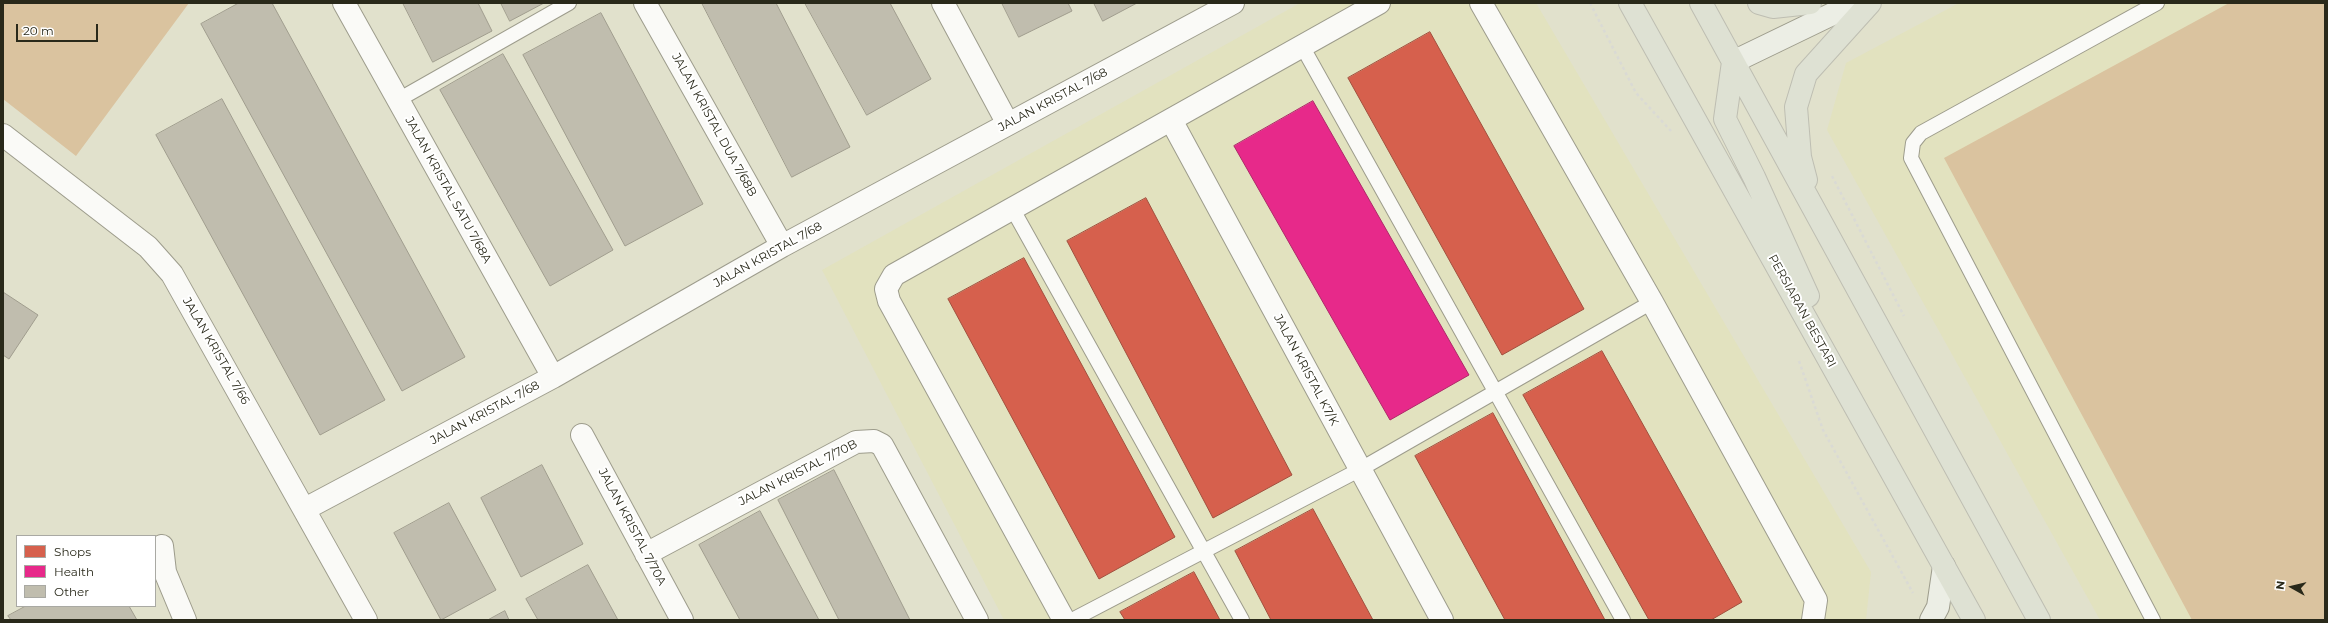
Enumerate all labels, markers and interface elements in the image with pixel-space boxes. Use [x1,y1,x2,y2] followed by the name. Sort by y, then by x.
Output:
[18,16,100,42] scale bar
[23,23,54,38] text: 20 m
[669,51,759,199] street label: JALAN KRISTAL DUA 7/68B
[996,65,1110,135] street label: JALAN KRISTAL 7/68
[402,114,494,266] street label: JALAN KRISTAL SATU 7/68A
[711,219,825,291] street label: JALAN KRISTAL 7/68
[1765,252,1839,370] street label: PERSIARAN BESTARI
[179,295,253,407] street label: JALAN KRISTAL 7/66
[1271,312,1341,428] street label: JALAN KRISTAL K7/K
[428,378,542,448] street label: JALAN KRISTAL 7/68
[736,437,860,509] street label: JALAN KRISTAL 7/70B
[595,466,669,588] street label: JALAN KRISTAL 7/70A
[16,535,156,607] legend
[54,544,91,559] text: Shops
[54,564,94,579] text: Health
[2272,567,2312,607] north arrow
[2273,580,2288,591] text: N
[54,584,89,599] text: Other

